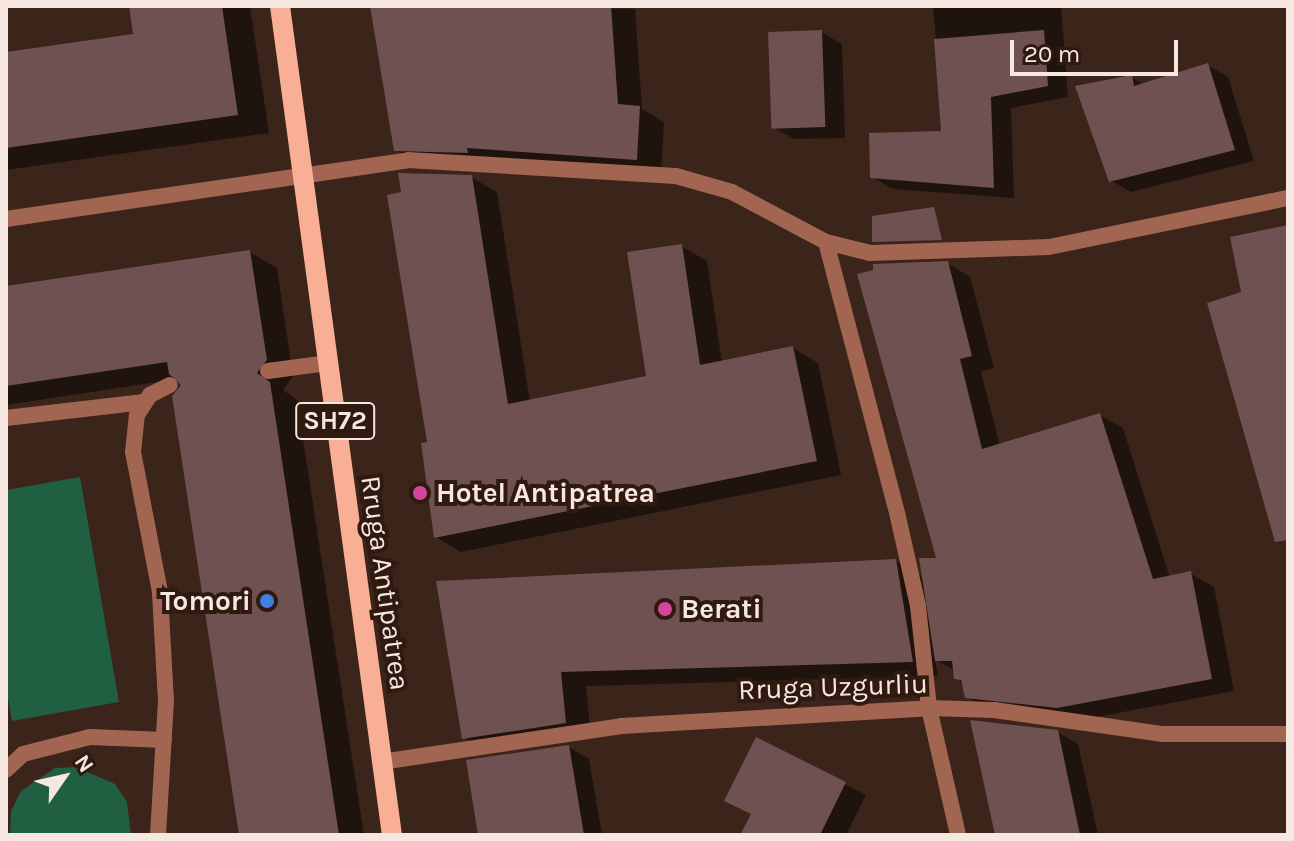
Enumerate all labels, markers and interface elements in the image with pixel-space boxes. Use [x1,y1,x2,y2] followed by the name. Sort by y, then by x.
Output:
[1014,24,1182,74] scale bar
[1024,40,1080,68] text: 20 m
[295,399,375,443] road number: SH72
[353,474,417,692] street label: Rruga Antipatrea
[436,476,655,510] place label: Hotel Antipatrea
[411,484,429,502] marker: Hotel Antipatrea
[160,584,251,618] place label: Tomori
[258,592,276,610] marker: Tomori
[681,592,762,626] place label: Berati
[656,600,674,618] marker: Berati
[738,667,928,707] street label: Rruga Uzgurliu
[24,737,104,817] north arrow
[69,750,99,777] text: N

